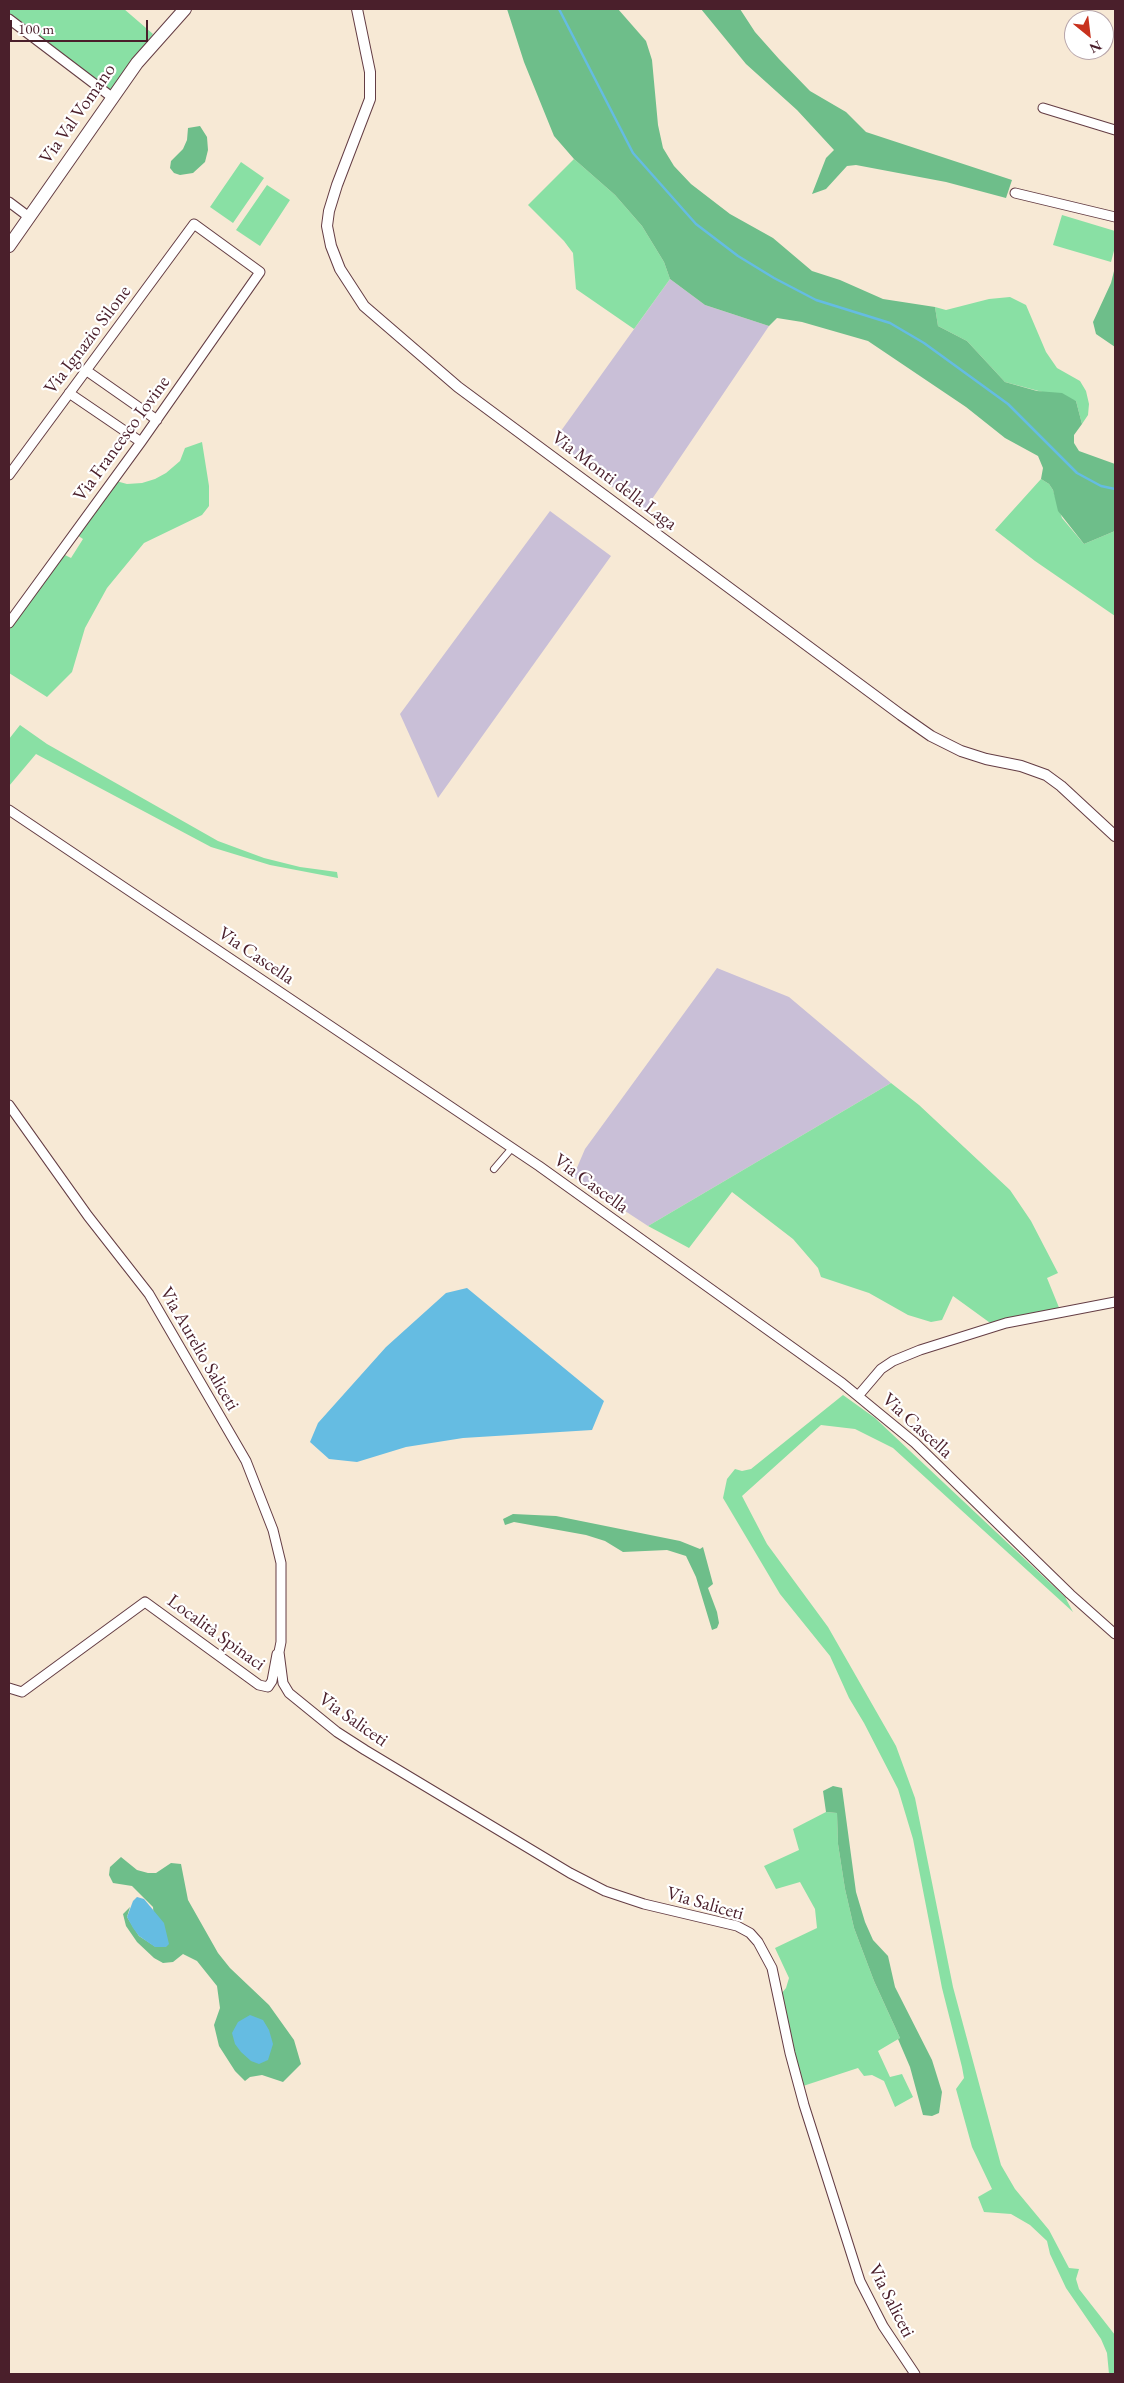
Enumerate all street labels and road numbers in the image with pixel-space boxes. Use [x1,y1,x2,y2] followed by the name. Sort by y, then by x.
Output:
[35,59,121,169] street label: Via Val Vomano
[40,281,136,399] street label: Via Ignazio Silone
[69,372,175,506] street label: Via Francesco Iovine
[547,426,681,536] street label: Via Monti della Laga
[214,922,298,990] street label: Via Cascella
[549,1149,633,1219] street label: Via Cascella
[154,1283,244,1415] street label: Via Aurelio Saliceti
[877,1388,957,1464] street label: Via Cascella
[163,1590,269,1676] street label: Località Spinaci
[314,1688,392,1752] street label: Via Saliceti
[664,1882,746,1926] street label: Via Saliceti
[863,2260,919,2342] street label: Via Saliceti

